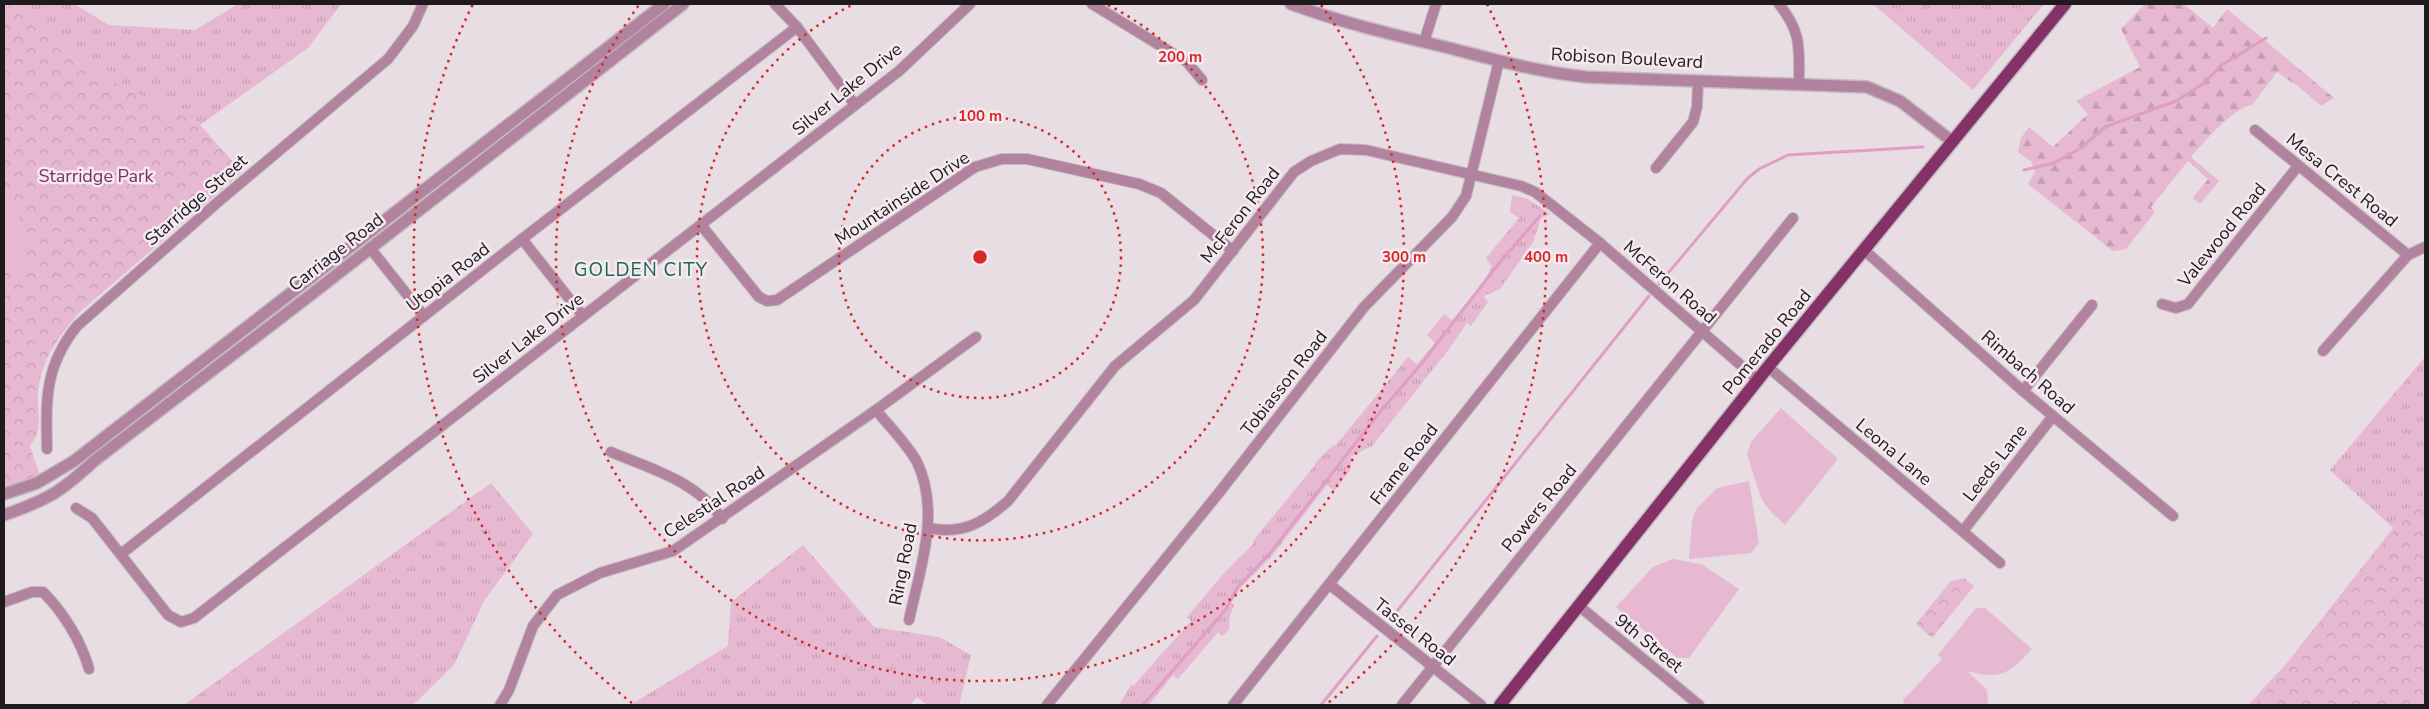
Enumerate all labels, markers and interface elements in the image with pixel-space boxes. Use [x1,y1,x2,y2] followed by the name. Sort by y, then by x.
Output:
[787,37,907,141] street label: Silver Lake Drive
[1550,42,1704,74] street label: Robison Boulevard
[1158,47,1202,67] text: 200 m
[958,106,1002,126] text: 100 m
[2281,128,2403,232] street label: Mesa Crest Road
[830,145,974,251] street label: Mountainside Drive
[140,148,253,251] street label: Starridge Street
[1195,162,1285,268] street label: McFeron Road
[38,164,155,188] park label: Starridge Park
[2172,178,2271,293] street label: Valewood Road
[283,207,389,297] street label: Carriage Road
[1618,235,1722,329] street label: McFeron Road
[401,237,495,317] street label: Utopia Road
[1382,247,1426,267] text: 300 m
[1524,247,1568,267] text: 400 m
[971,248,989,266] centre of rings
[574,257,708,283] district label: GOLDEN CITY
[1717,284,1817,400] street label: Pomerado Road
[467,287,589,389] street label: Silver Lake Drive
[1235,325,1333,441] street label: Tobiasson Road
[1976,325,2080,419] street label: Rimbach Road
[1851,413,1937,491] street label: Leona Lane
[1365,418,1443,510] street label: Frame Road
[1957,419,2033,507] street label: Leeds Lane
[1496,459,1582,557] street label: Powers Road
[659,460,769,544] street label: Celestial Road
[883,521,923,607] street label: Ring Road
[1369,592,1461,672] street label: Tassel Road
[1610,608,1689,678] street label: 9th Street

